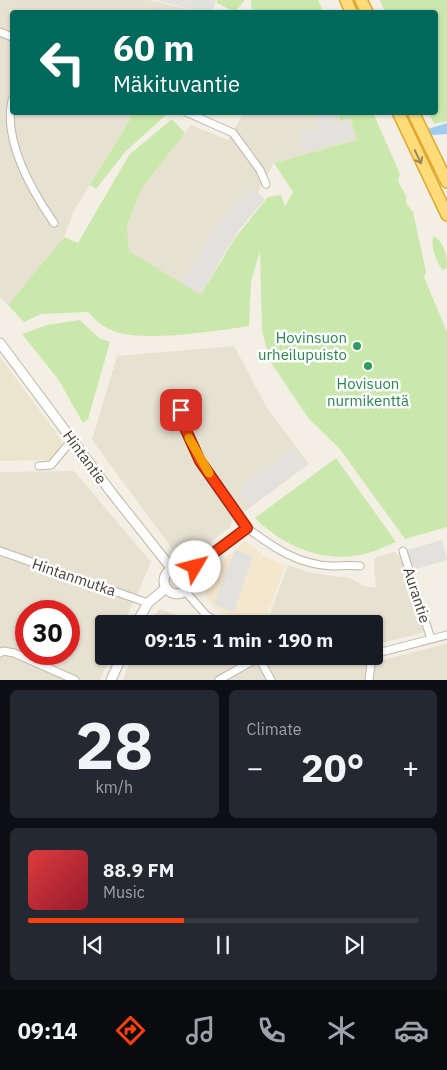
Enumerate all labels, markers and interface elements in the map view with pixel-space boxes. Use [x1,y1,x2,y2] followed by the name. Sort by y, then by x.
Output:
[113,25,195,71] text: 60 m
[30,30,95,95] icon: left
[113,69,240,98] text: Mäkituvantie
[414,149,423,164] one-way arrow
[258,328,347,364] place label: Hovinsuon urheilupuisto
[351,340,363,352] marker: Hovinsuon urheilupuisto
[362,360,374,372] marker: Hovisuon nurmikenttä
[327,374,409,410] place label: Hovisuon nurmikenttä
[160,389,202,431] pin
[167,396,195,424] icon: arrive
[59,426,111,488] street label: Hintantie
[168,540,220,592] position arrow
[30,554,118,600] street label: Hintanmutka
[399,565,435,625] street label: Aurantie
[15,600,80,665] speed limit sign: 30
[145,628,333,652] text: 09:15 · 1 min · 190 m
[75,702,153,787] text: 28
[247,719,302,739] text: Climate
[301,743,364,792] text: 20°
[247,749,263,786] text: −
[402,749,419,786] text: +
[95,777,133,797] text: km/h
[103,858,174,882] text: 88.9 FM
[103,882,145,902] text: Music
[79,931,107,959] icon: previous
[209,931,237,959] icon: pause
[340,931,368,959] icon: next
[113,1013,148,1048] icon: directions
[183,1013,218,1048] icon: music
[254,1013,289,1048] icon: phone
[324,1013,359,1048] icon: climate
[394,1013,429,1048] icon: car
[18,1016,78,1045] text: 09:14

